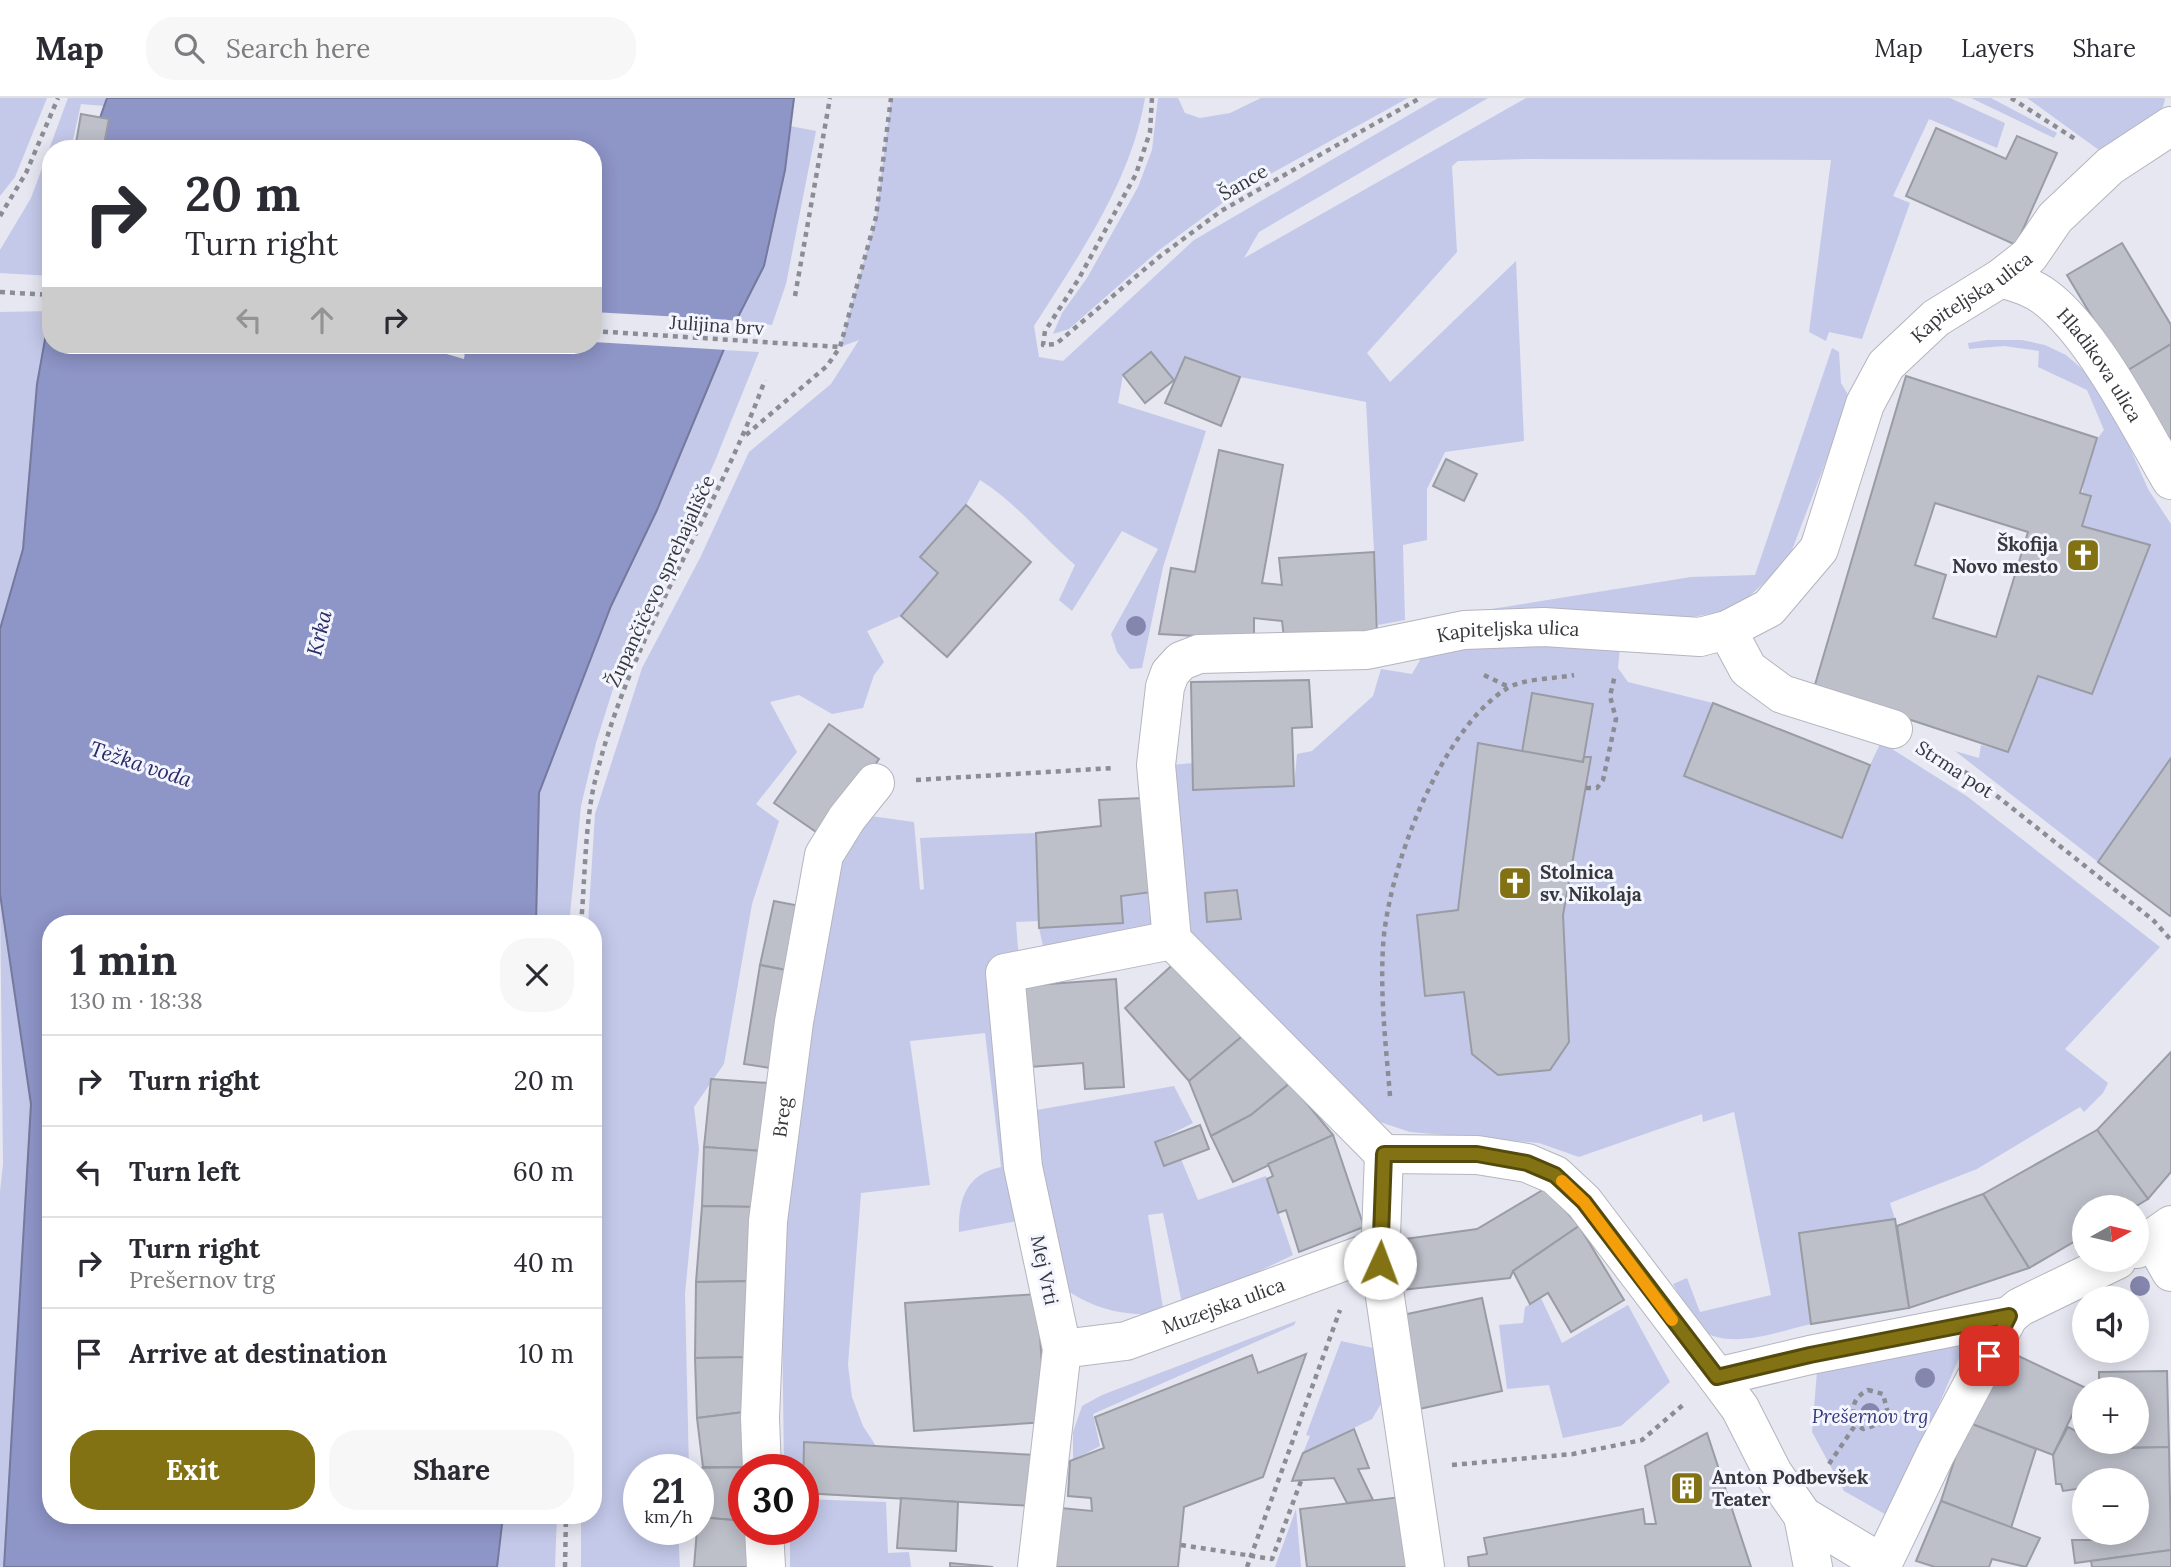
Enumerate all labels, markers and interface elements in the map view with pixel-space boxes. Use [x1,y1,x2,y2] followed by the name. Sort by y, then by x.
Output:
[146,17,636,80] search box
[35,27,104,69] text: Map
[170,29,208,67] icon: search
[226,32,370,65] text: Search here
[1874,33,1923,64] text: Map
[1961,33,2034,64] text: Layers
[2072,33,2136,64] text: Share
[1214,159,1272,205] street label: Šance
[185,162,300,224] text: 20 m
[70,168,161,259] icon: right
[185,223,338,264] text: Turn right
[1905,246,2037,348] street label: Kapiteljska ulica
[230,301,268,339] icon: left
[303,301,341,339] icon: ahead
[376,301,414,339] icon: right
[2052,303,2148,426] street label: Hladikova ulica
[668,310,765,340] street label: Julijina brv
[600,471,720,691] street label: Župančičevo sprehajališče
[1952,532,2058,578] place label: Škofija Novo mesto
[2064,536,2102,574] church icon: Škofija Novo mesto
[300,607,338,658] water label: Krka
[1435,615,1580,647] street label: Kapiteljska ulica
[87,735,196,793] water label: Težka voda
[1912,735,1999,803] street label: Strma pot
[1540,860,1642,906] place label: Stolnica sv. Nikolaja
[1496,864,1534,902] church icon: Stolnica sv. Nikolaja
[70,933,177,987] text: 1 min
[500,938,574,1012] button: close
[70,986,203,1015] text: 130 m · 18:38
[70,1062,108,1100] icon: right
[129,1064,260,1097] text: Turn right
[514,1064,574,1097] text: 20 m
[767,1095,796,1139] street label: Breg
[70,1153,108,1191] icon: left
[129,1155,240,1188] text: Turn left
[513,1155,574,1188] text: 60 m
[2072,1195,2149,1272] north arrow
[2072,1195,2149,1545] map controls
[1343,1226,1417,1300] position arrow
[129,1232,260,1265] text: Turn right
[1026,1233,1064,1307] street label: Mej Vrti
[70,1244,108,1282] icon: right
[514,1246,574,1279] text: 40 m
[129,1265,275,1294] text: Prešernov trg
[1158,1272,1288,1339] street label: Muzejska ulica
[2072,1286,2149,1363] button: sound
[1959,1326,2019,1386] pin
[70,1335,108,1373] icon: arrive
[129,1337,387,1370] text: Arrive at destination
[518,1337,574,1370] text: 10 m
[1970,1337,2008,1375] icon: arrive
[2072,1377,2149,1454] button: +
[1812,1404,1928,1428] park label: Prešernov trg
[70,1430,315,1510] button: Exit
[329,1430,574,1510] button: Share
[728,1454,819,1545] speed limit sign: 30
[1712,1465,1868,1511] place label: Anton Podbevšek Teater
[652,1468,685,1513] text: 21
[2072,1468,2149,1545] button: −
[1668,1469,1706,1507] building icon: Anton Podbevšek Teater
[644,1505,693,1528] text: km/h

